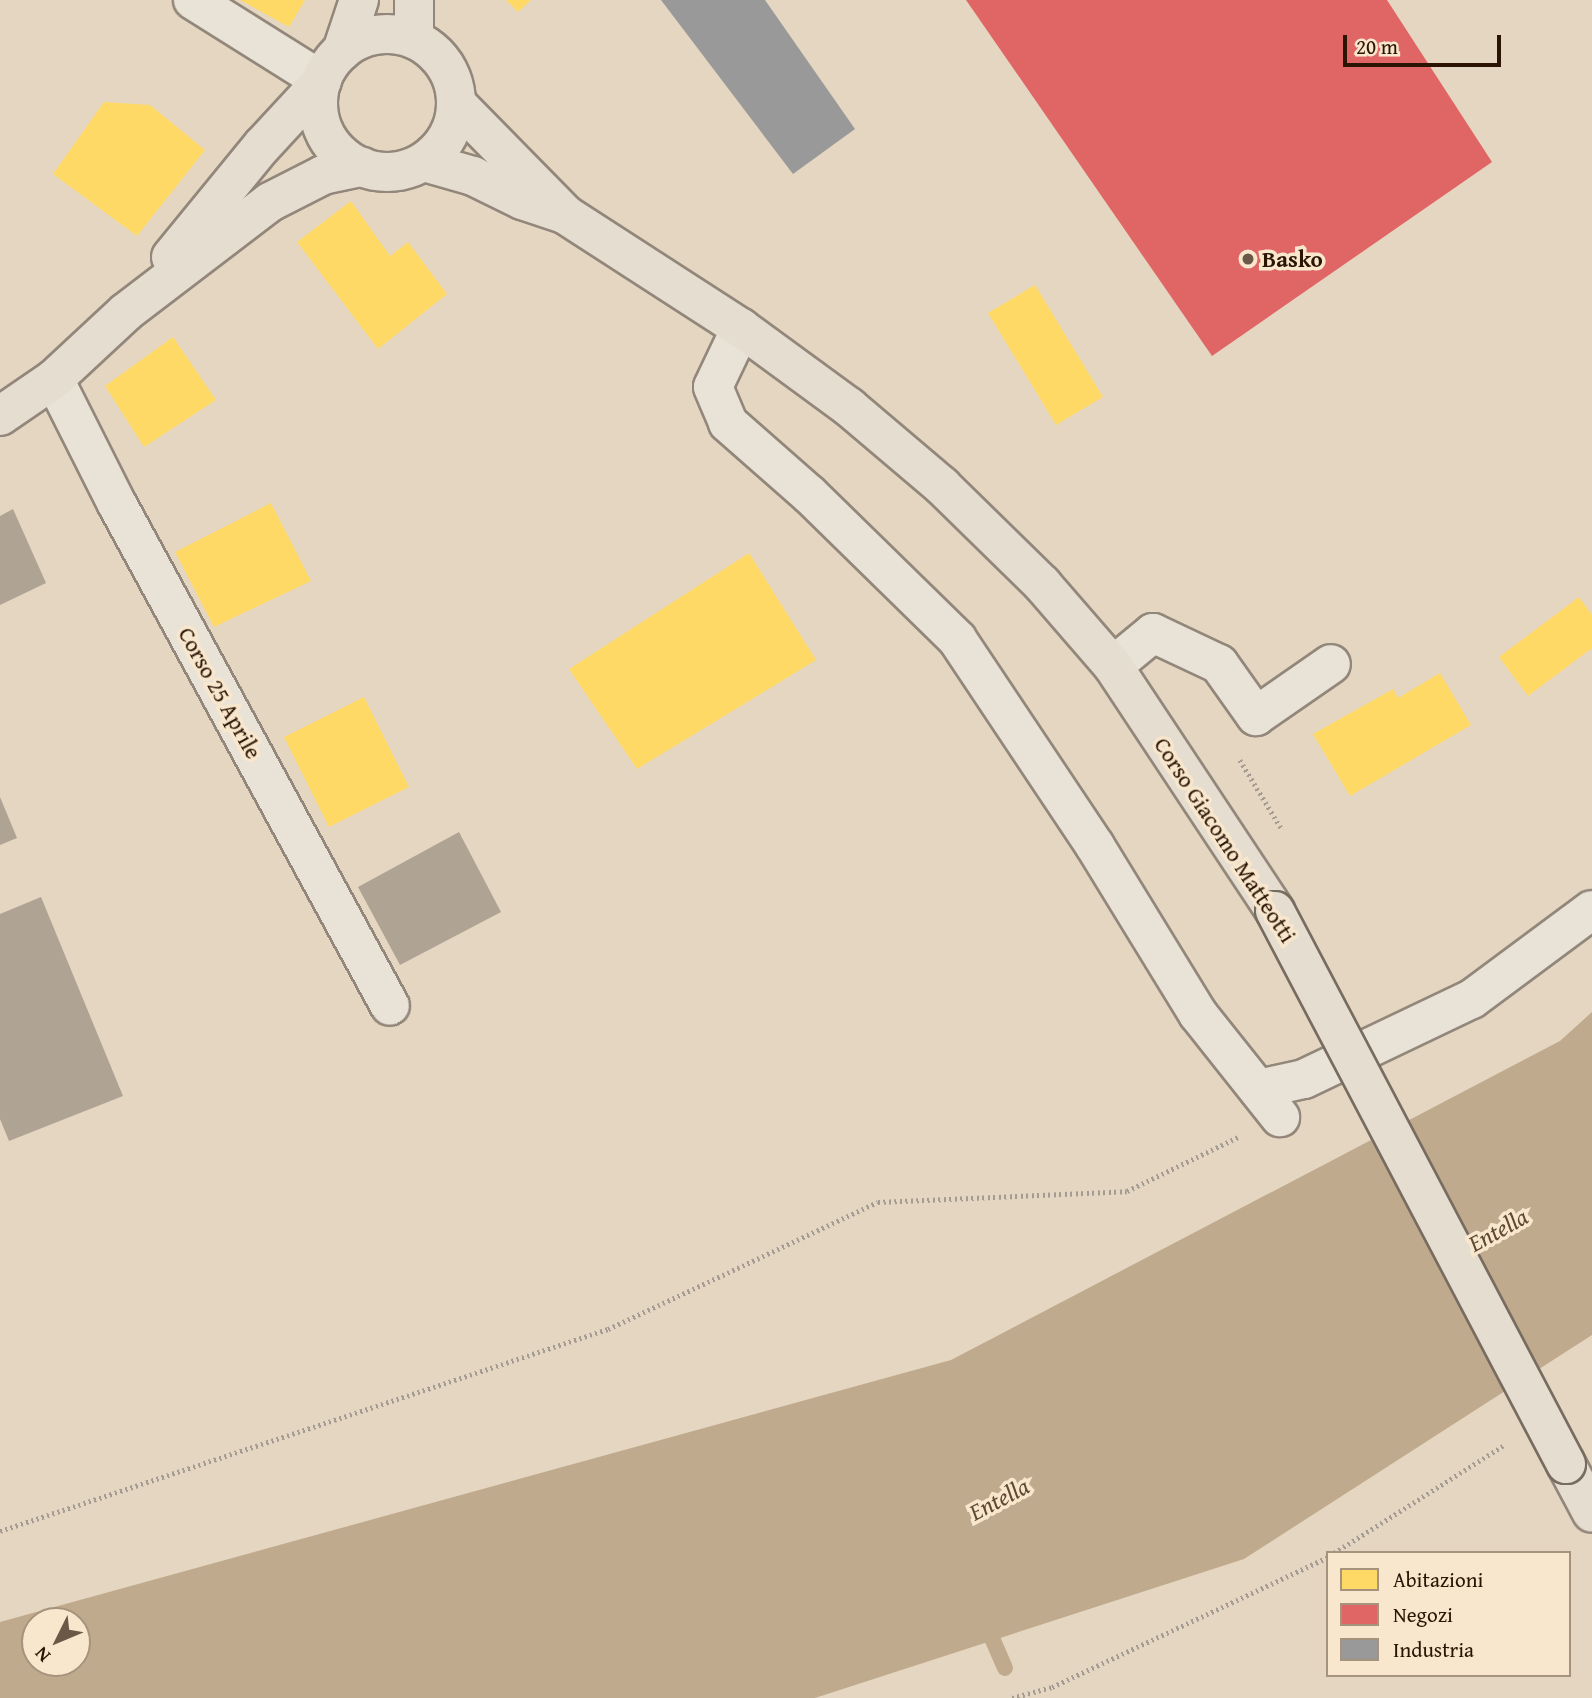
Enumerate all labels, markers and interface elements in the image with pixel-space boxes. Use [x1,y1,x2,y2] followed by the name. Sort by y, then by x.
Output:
[1347,21,1504,65] scale bar
[1356,31,1398,62] text: 20 m
[1262,245,1323,273] place label: Basko
[1240,251,1256,267] marker: Basko
[172,622,268,764] street label: Corso 25 Aprile
[1148,732,1302,948] street label: Corso Giacomo Matteotti
[1463,1202,1533,1258] water label: Entella
[964,1471,1034,1527] water label: Entella
[1326,1551,1571,1677] legend
[1393,1564,1483,1595] text: Abitazioni
[1393,1599,1453,1630] text: Negozi
[21,1607,91,1677] north arrow
[1393,1634,1474,1665] text: Industria
[28,1641,57,1669] text: N

